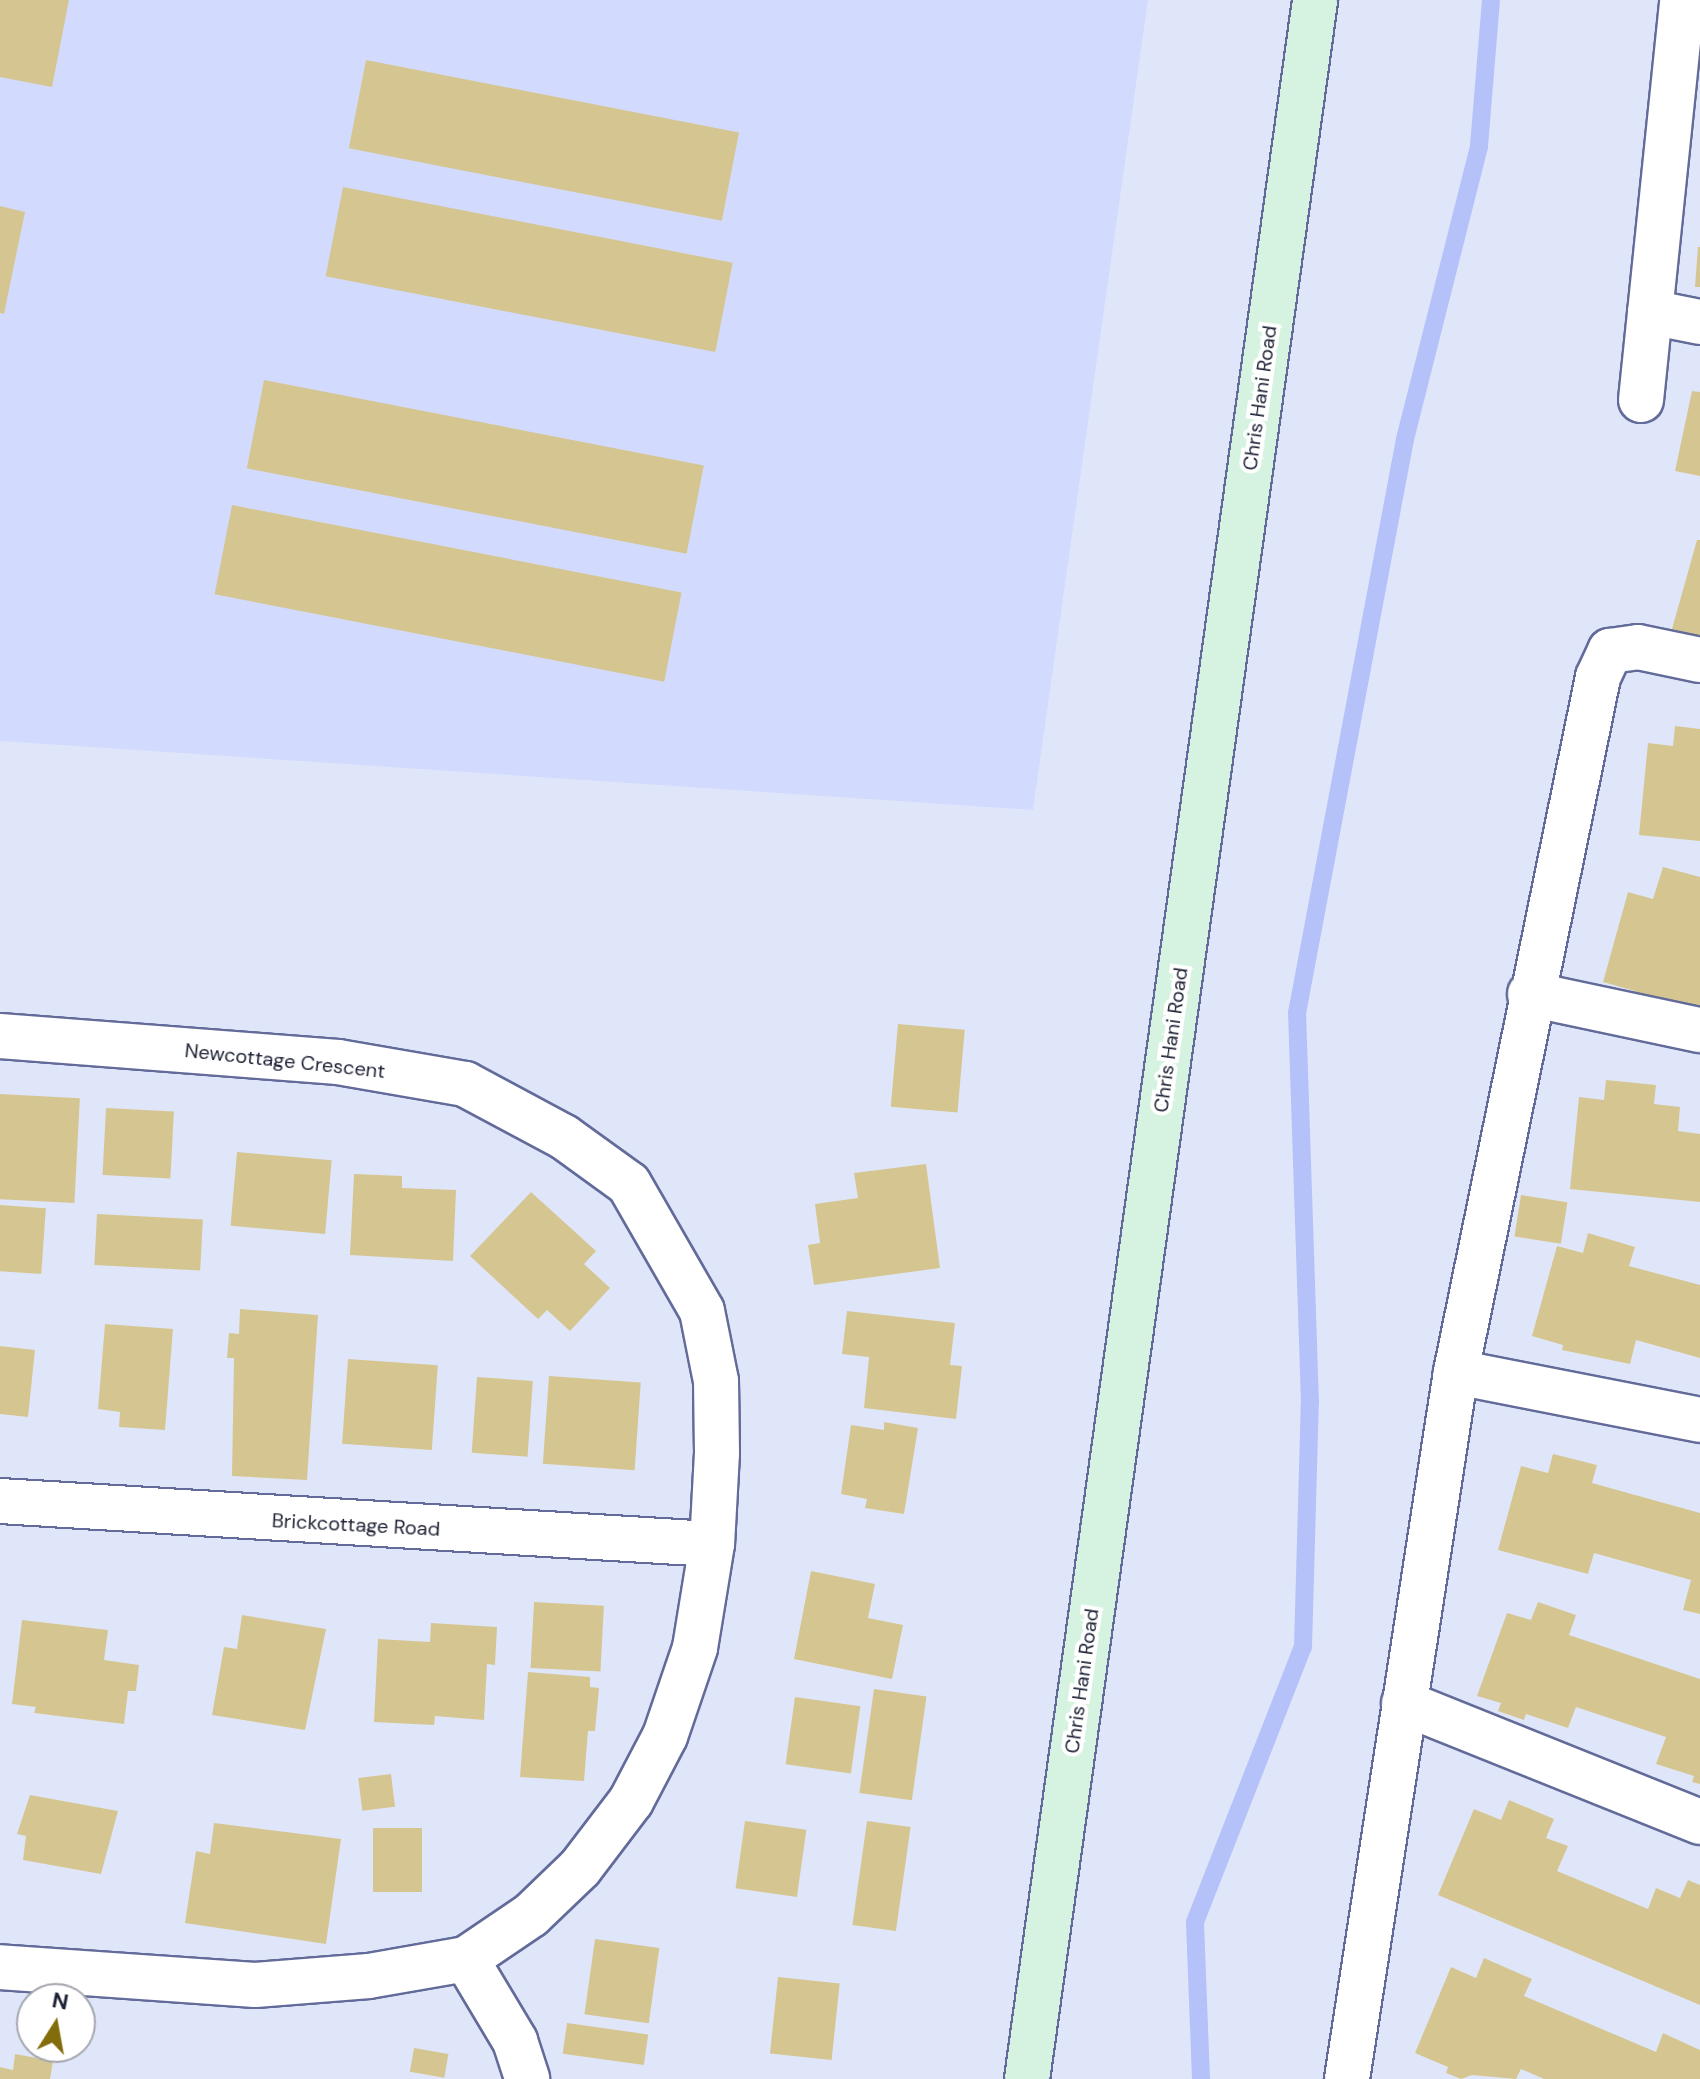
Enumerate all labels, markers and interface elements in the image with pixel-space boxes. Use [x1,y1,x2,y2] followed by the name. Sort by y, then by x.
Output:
[1238,324,1282,472] street label: Chris Hani Road
[1149,966,1193,1114] street label: Chris Hani Road
[184,1039,386,1083] street label: Newcottage Crescent
[271,1509,441,1541] street label: Brickcottage Road
[1060,1607,1104,1755] street label: Chris Hani Road
[16,1983,96,2063] north arrow
[50,1985,71,2017] text: N

